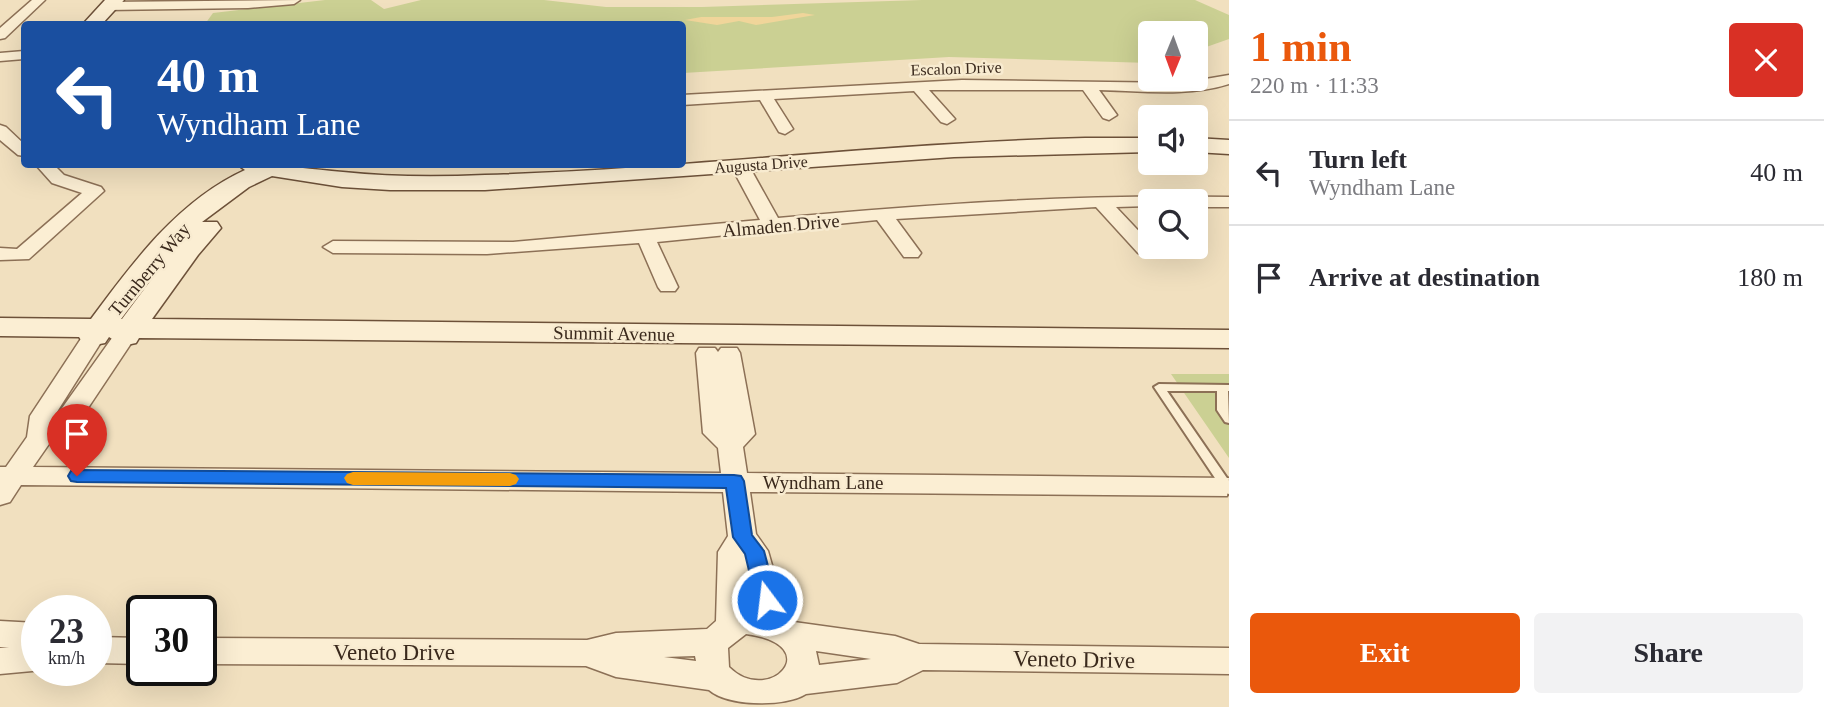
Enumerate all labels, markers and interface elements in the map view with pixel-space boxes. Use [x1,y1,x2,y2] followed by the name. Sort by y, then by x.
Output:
[1138,21,1208,91] north arrow
[1138,21,1208,259] map controls
[1729,23,1803,97] button: close
[1250,24,1352,70] text: 1 min
[157,48,259,103] text: 40 m
[42,49,133,140] icon: left
[910,58,1002,79] street label: Escalon Drive
[1250,73,1379,98] text: 220 m · 11:33
[1138,105,1208,175] button: sound
[157,106,360,142] text: Wyndham Lane
[1309,145,1407,174] text: Turn left
[714,153,808,177] street label: Augusta Drive
[1250,154,1288,192] icon: left
[1750,158,1803,187] text: 40 m
[1309,175,1455,200] text: Wyndham Lane
[1138,189,1208,259] button: search
[722,210,841,241] street label: Almaden Drive
[104,218,195,320] street label: Turnberry Way
[1250,259,1288,297] icon: arrive
[1309,263,1540,292] text: Arrive at destination
[1737,263,1803,292] text: 180 m
[553,322,675,345] street label: Summit Avenue
[47,404,107,476] pin
[58,415,96,453] icon: arrive
[763,472,883,493] street label: Wyndham Lane
[730,563,804,637] position arrow
[126,595,217,686] speed limit sign: 30
[49,612,84,651] text: 23
[1250,613,1520,693] button: Exit
[1534,613,1803,693] button: Share
[333,640,455,665] street label: Veneto Drive
[1013,646,1135,673] street label: Veneto Drive
[48,648,85,668] text: km/h

